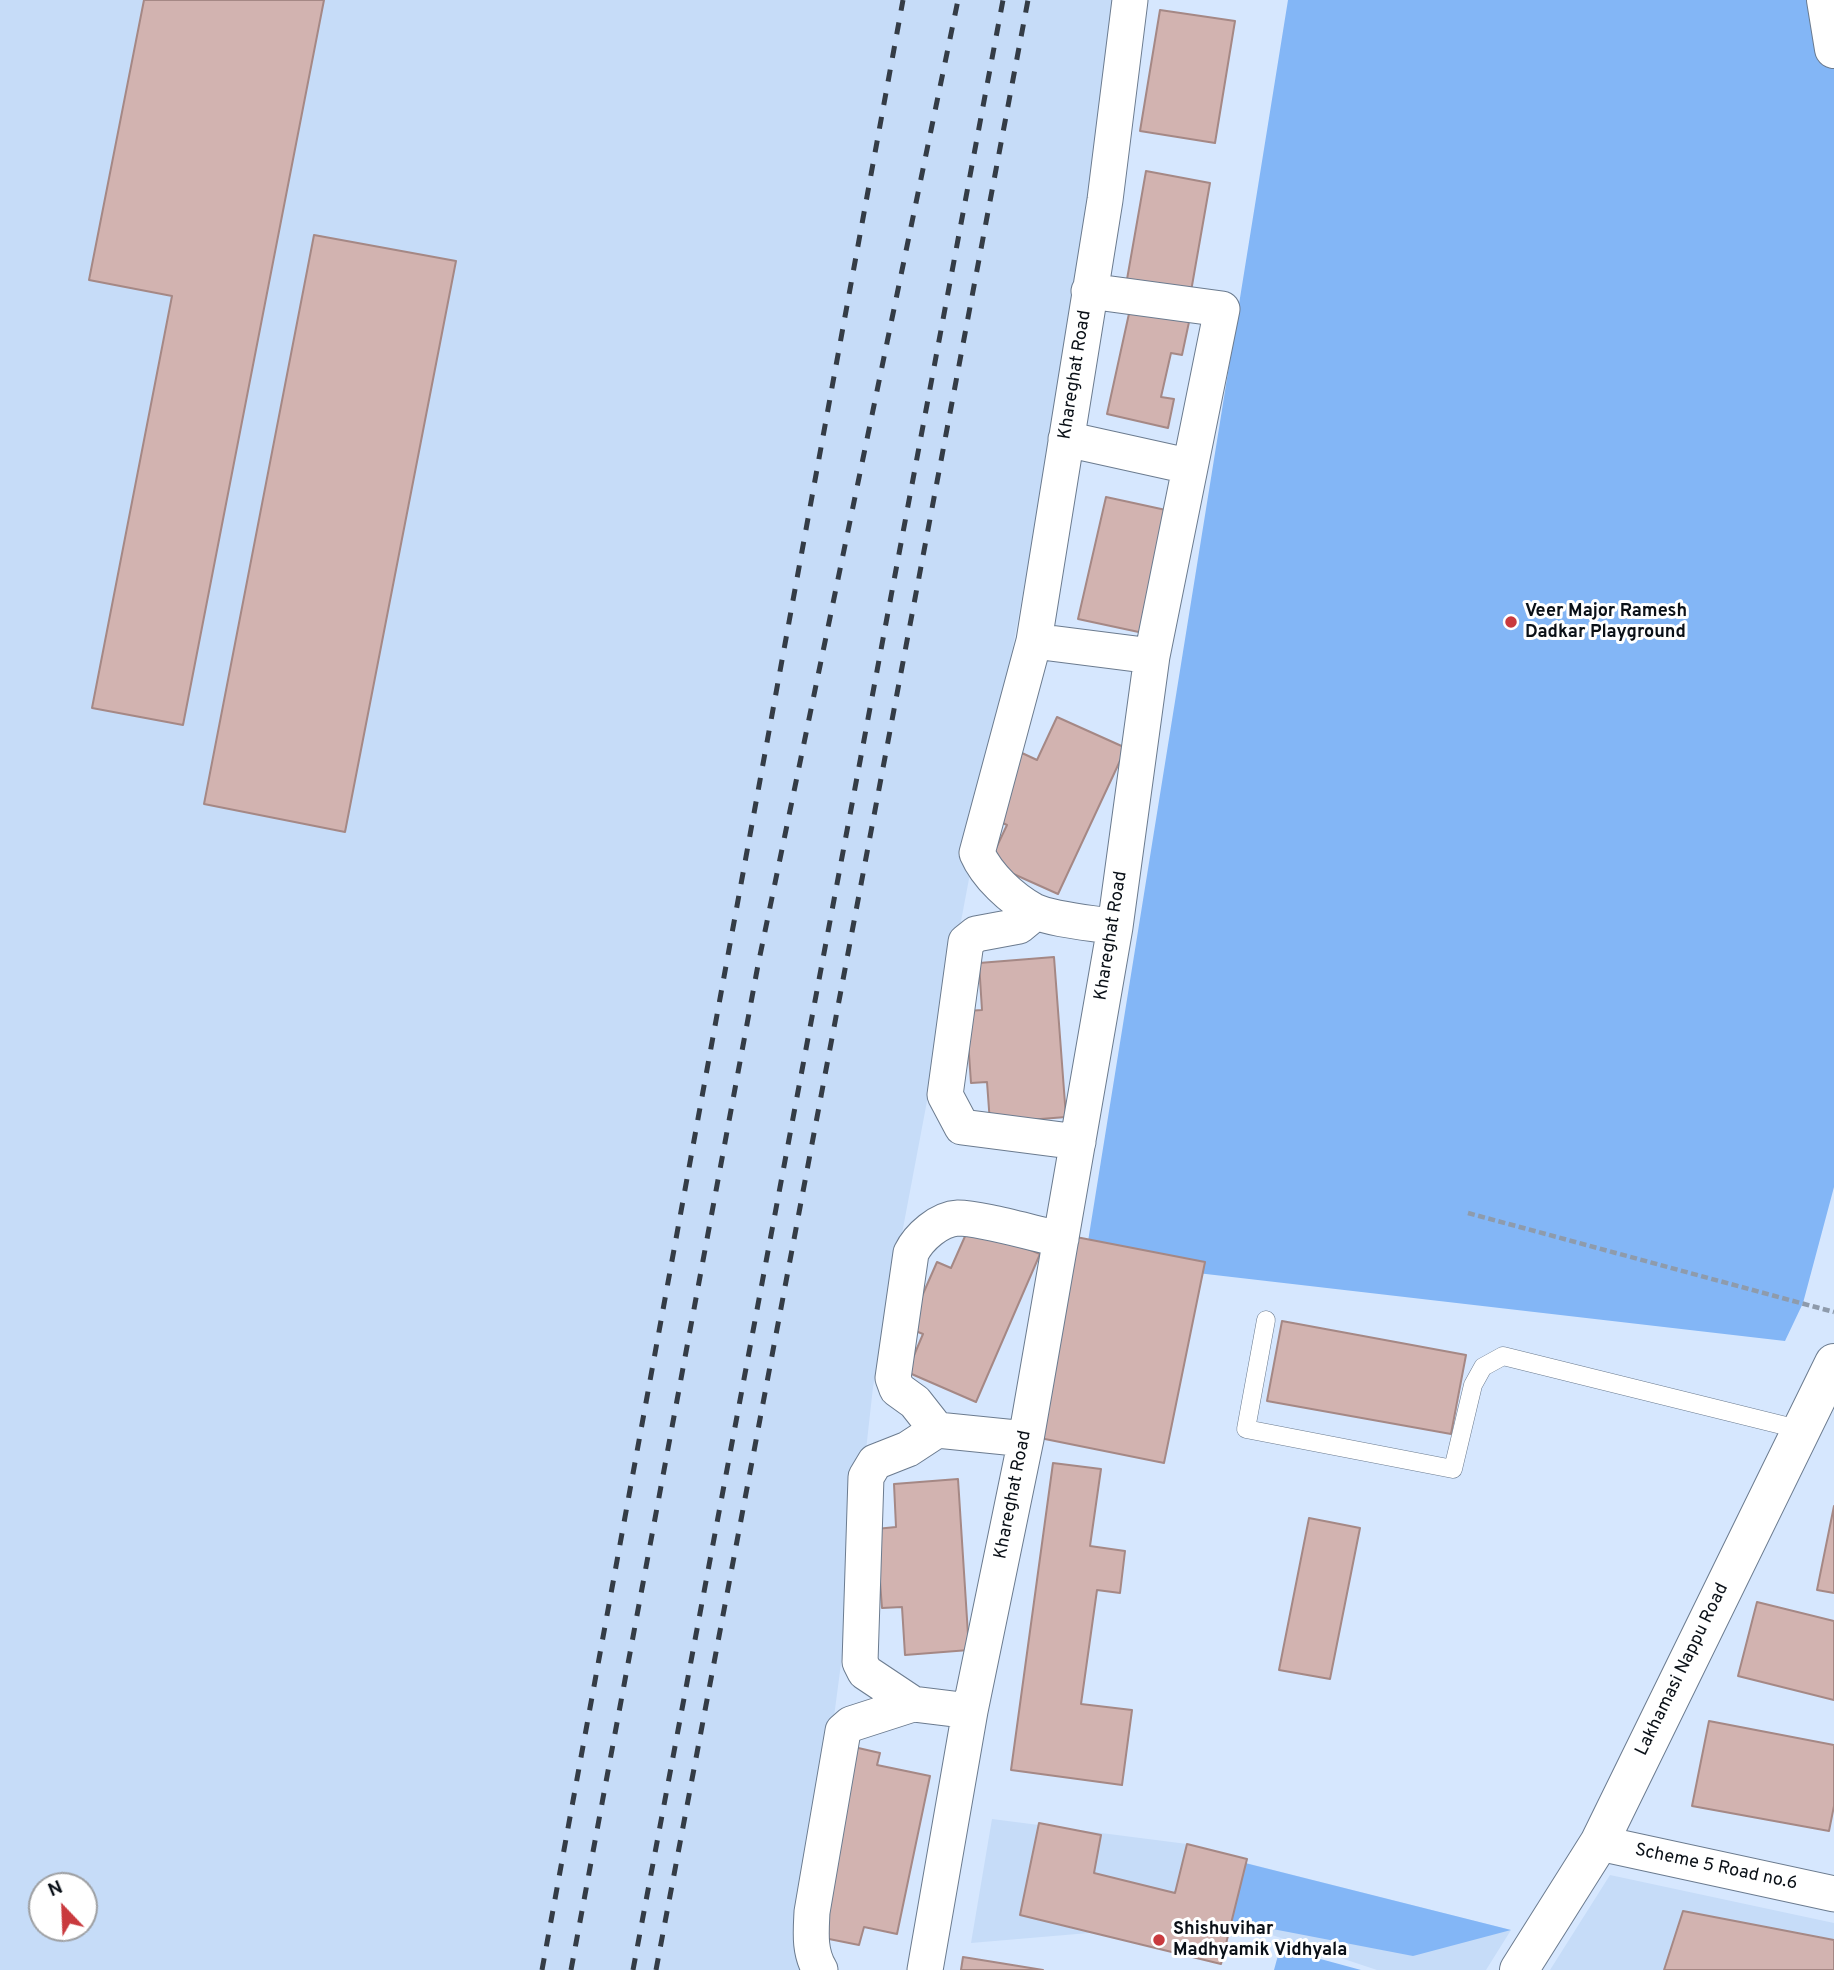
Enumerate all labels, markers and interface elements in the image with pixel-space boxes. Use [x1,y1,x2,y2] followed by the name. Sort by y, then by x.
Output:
[1055,309,1097,441] street label: Khareghat Road
[1525,601,1687,644] place label: Veer Major Ramesh Dadkar Playground
[1503,614,1519,630] marker: Veer Major Ramesh Dadkar Playground
[1091,870,1133,1002] street label: Khareghat Road
[991,1429,1037,1561] street label: Khareghat Road
[1632,1580,1734,1760] street label: Lakhamasi Nappu Road
[1633,1840,1799,1896] street label: Scheme 5 Road no.6
[28,1872,98,1942] north arrow
[45,1876,67,1903] text: N
[1173,1919,1347,1962] place label: Shishuvihar Madhyamik Vidhyala
[1151,1932,1167,1948] marker: Shishuvihar Madhyamik Vidhyala

